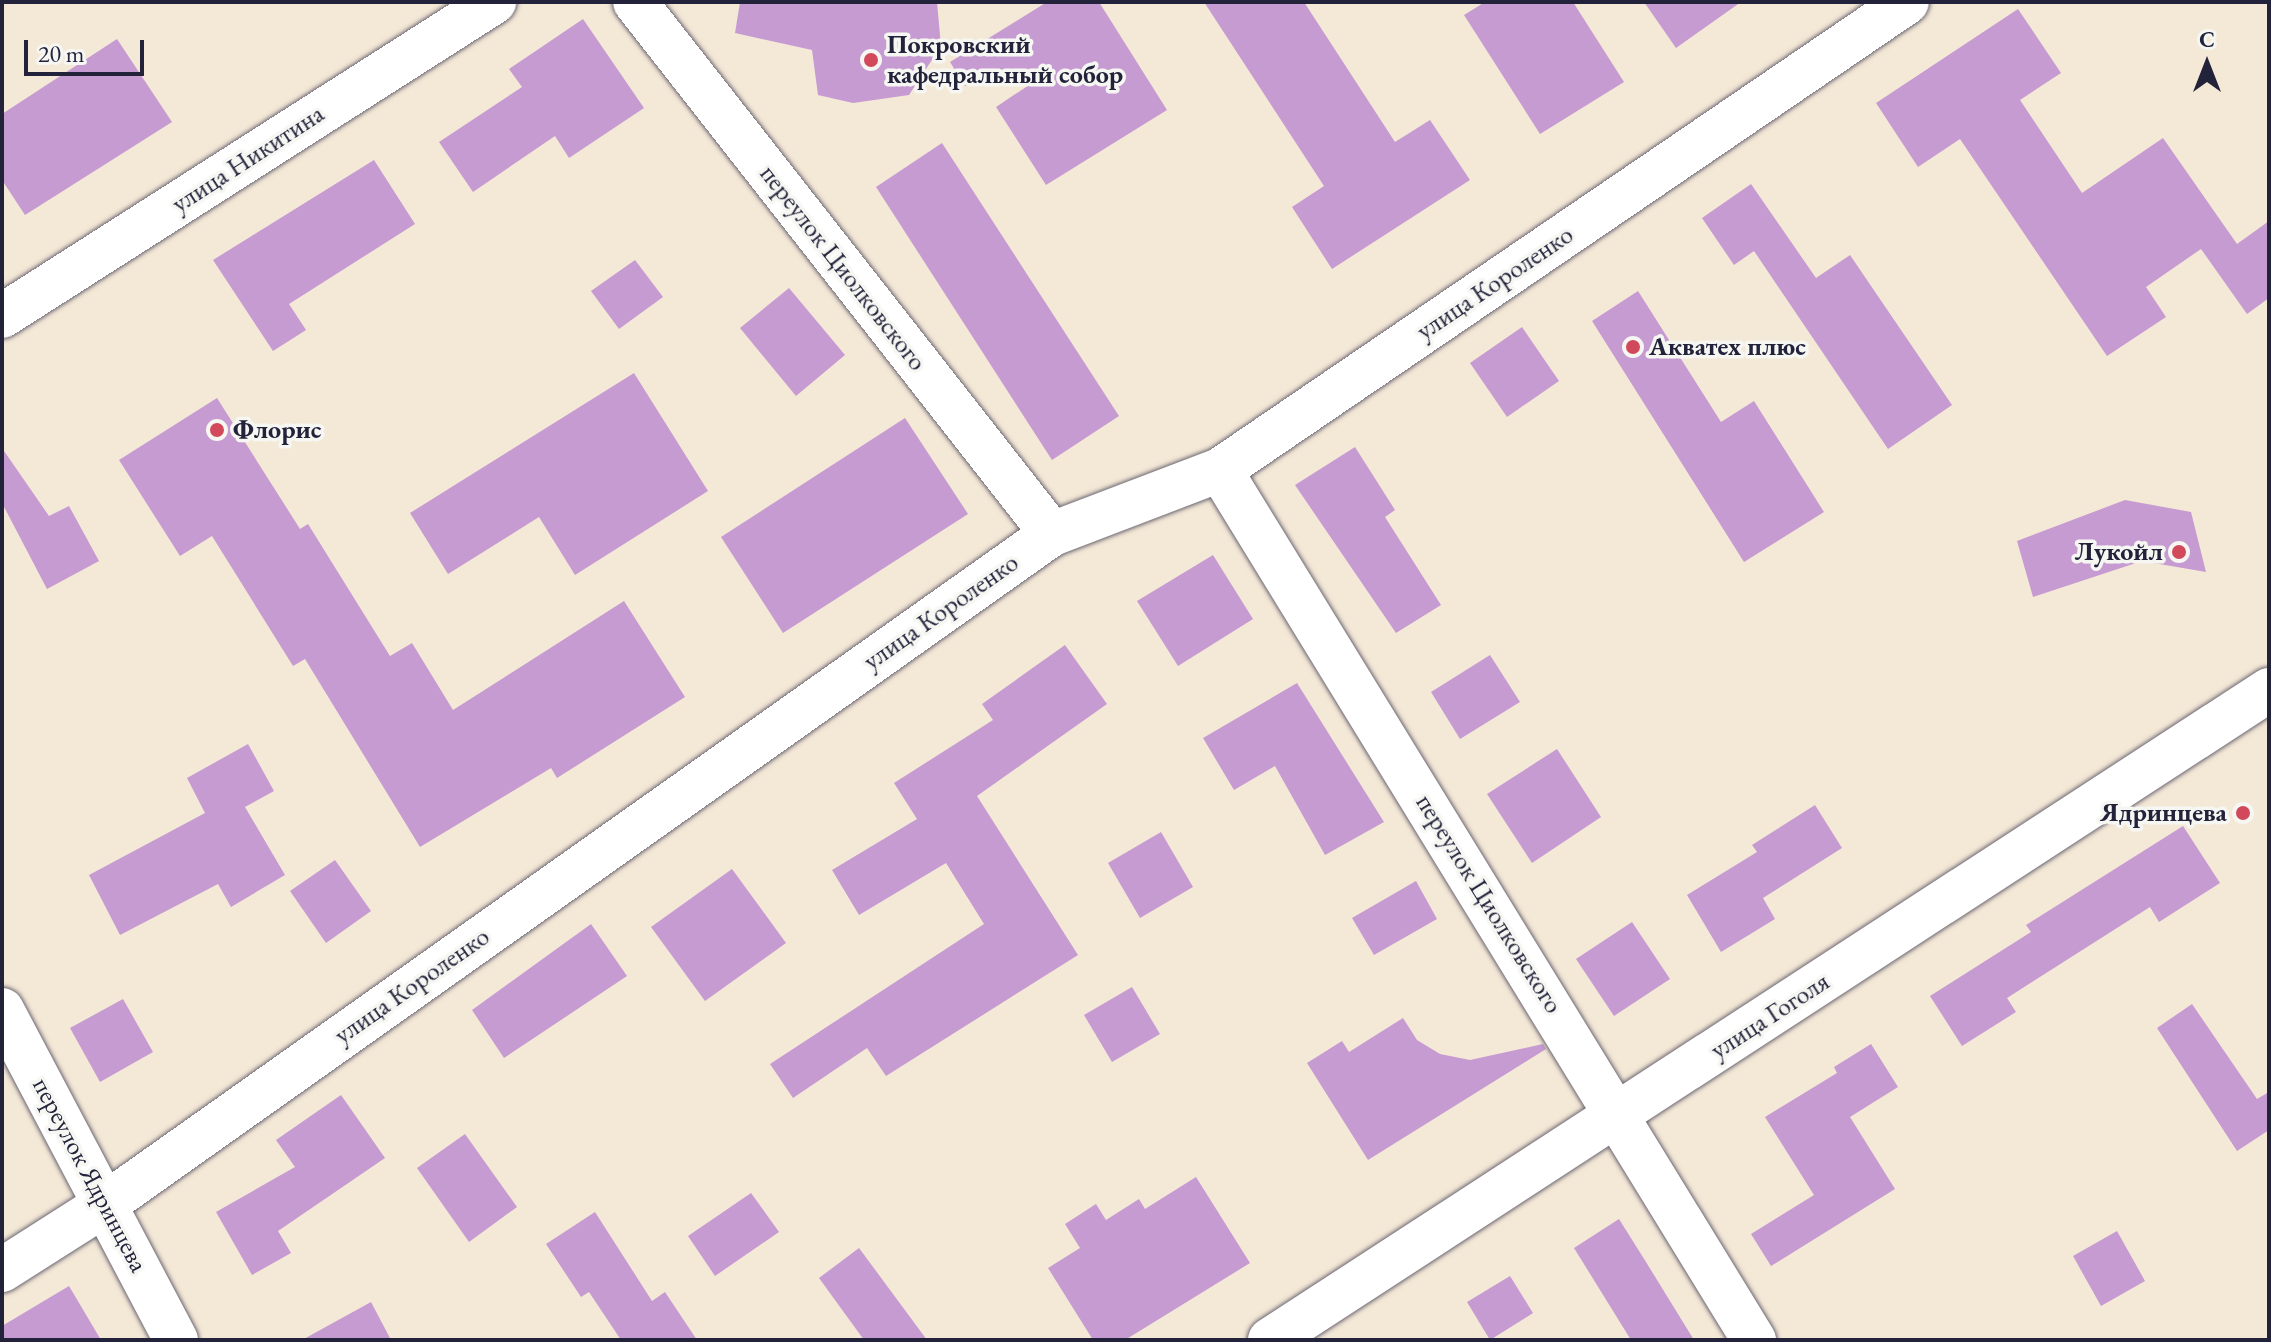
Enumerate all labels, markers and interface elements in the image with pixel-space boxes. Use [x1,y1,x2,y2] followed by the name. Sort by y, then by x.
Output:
[28,24,148,74] scale bar
[2167,24,2247,104] north arrow
[2199,25,2215,54] text: С
[887,29,1123,90] place label: Покровский кафедральный собор
[38,38,85,69] text: 20 m
[862,51,880,69] marker: Покровский кафедральный собор
[166,98,330,220] street label: улица Никитина
[753,159,933,377] street label: переулок Циолковского
[1411,219,1579,347] street label: улица Короленко
[1649,331,1806,363] place label: Акватех плюс
[1624,338,1642,356] marker: Акватех плюс
[233,414,321,446] place label: Флорис
[208,421,226,439] marker: Флорис
[2075,536,2163,568] place label: Лукойл
[2170,543,2188,561] marker: Лукойл
[857,547,1025,677] street label: улица Короленко
[1409,789,1569,1019] street label: переулок Циолковского
[2100,797,2227,829] place label: Ядринцева
[2234,804,2252,822] marker: Ядринцева
[328,921,496,1051] street label: улица Короленко
[1705,966,1835,1066] street label: улица Гоголя
[26,1073,154,1277] street label: переулок Ядринцева

